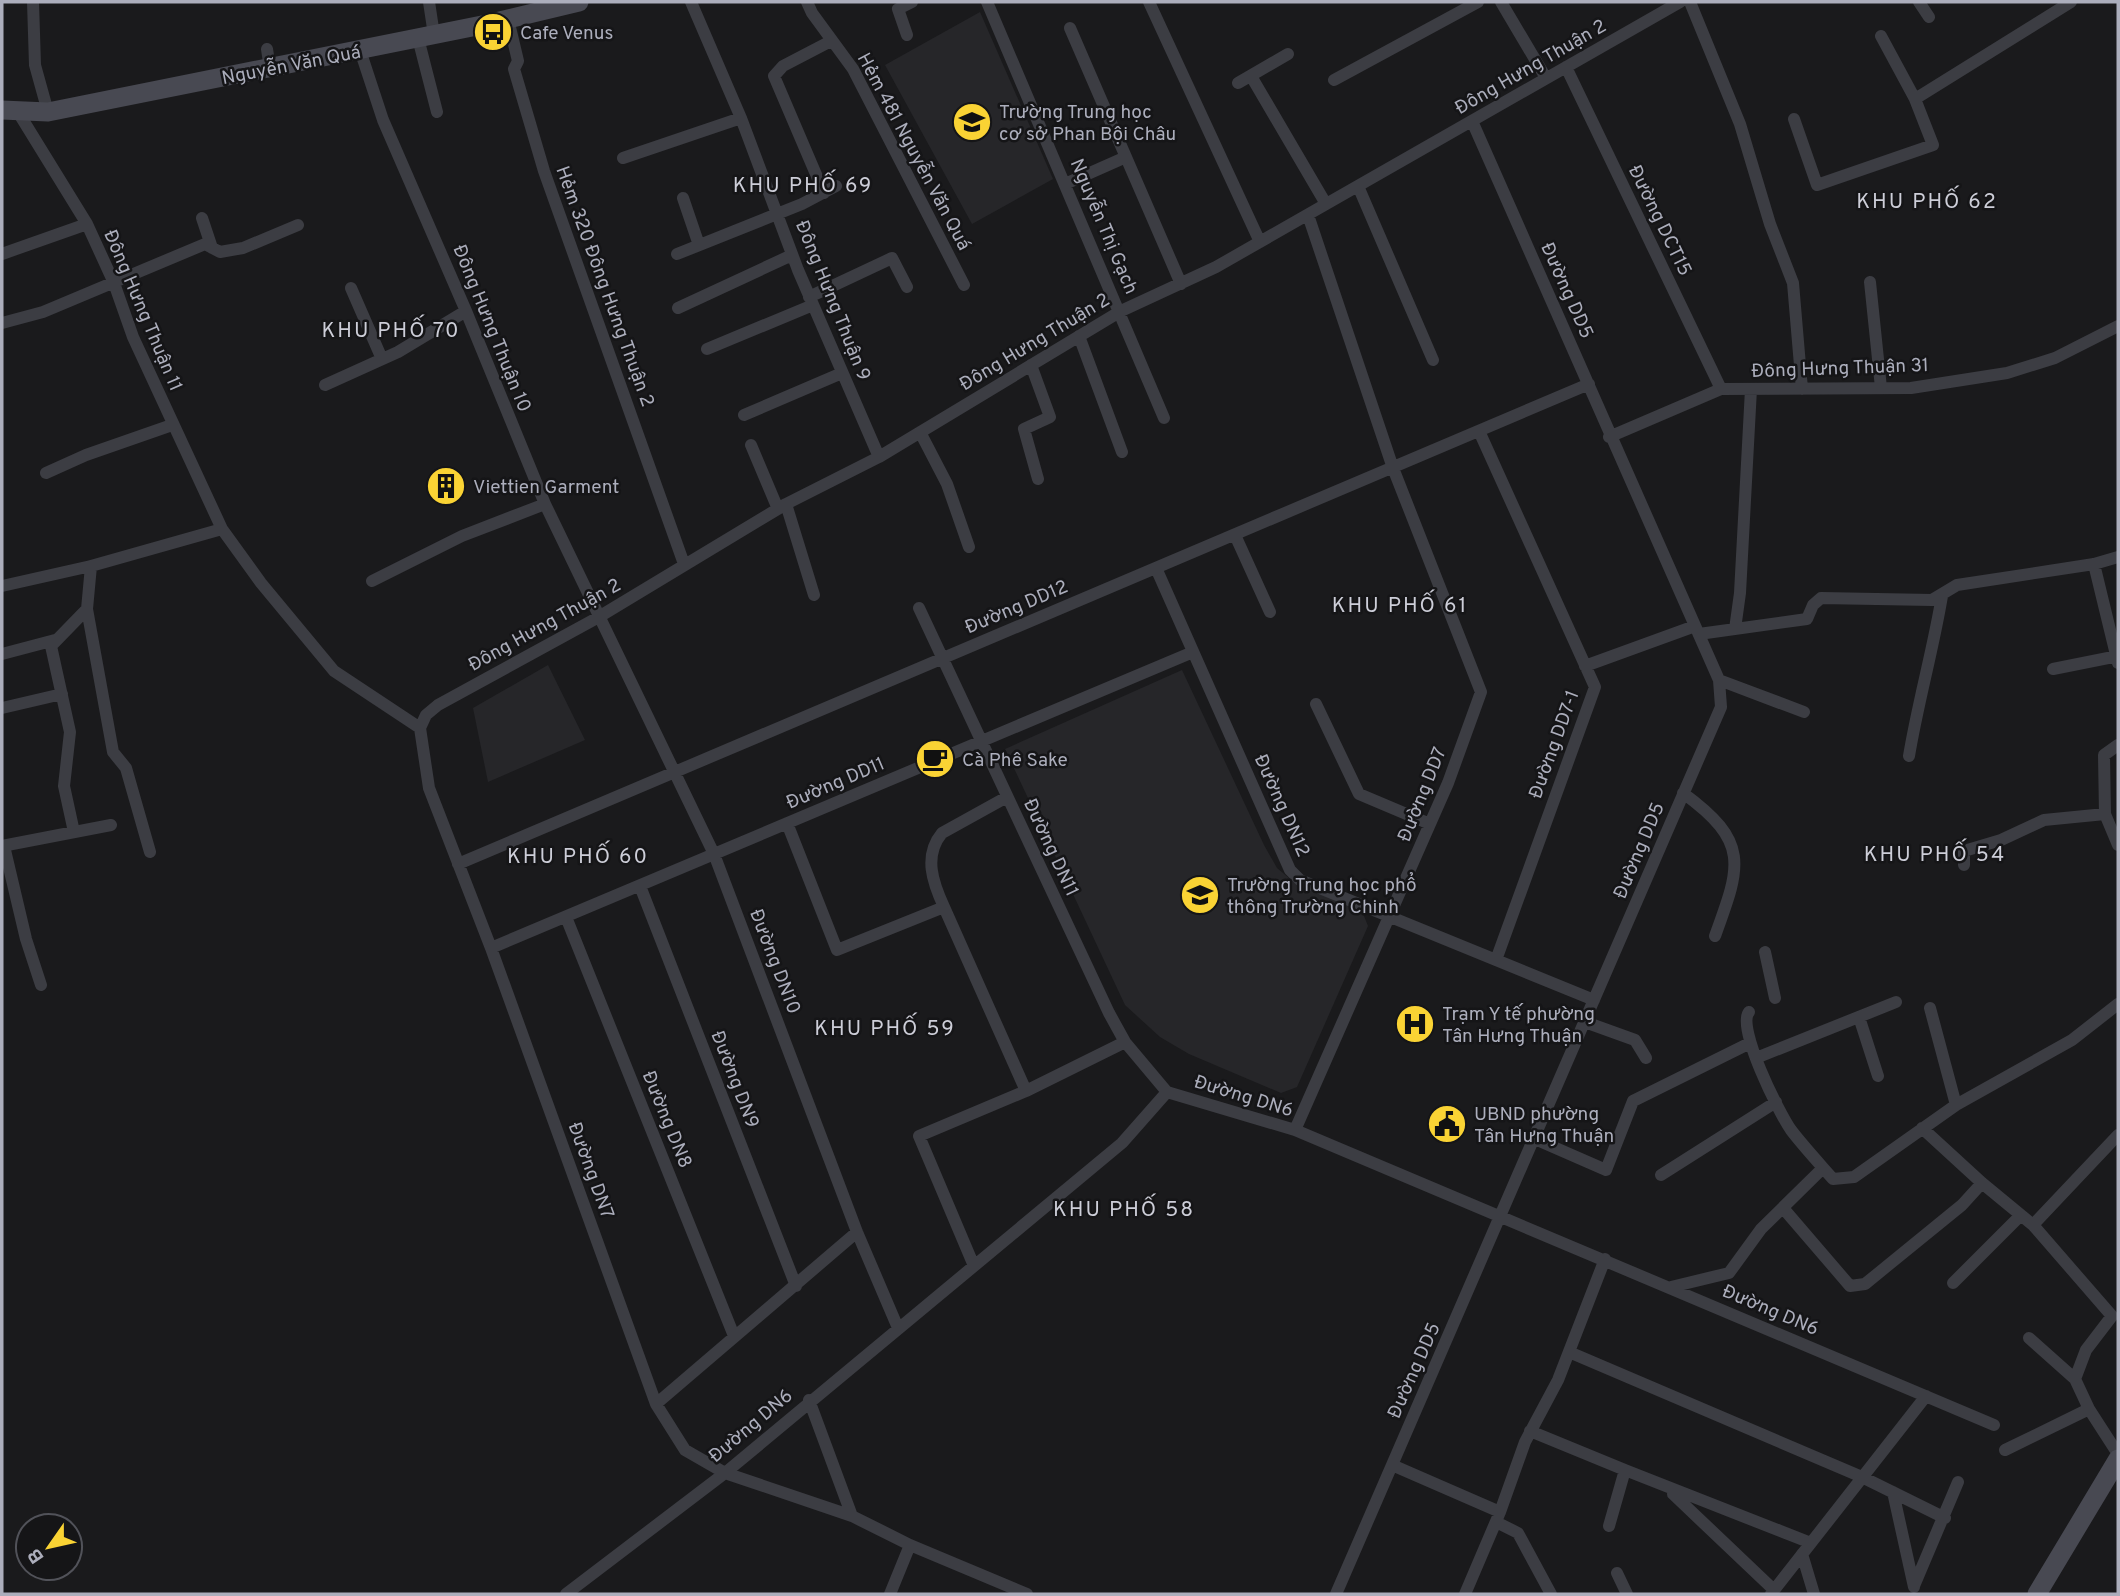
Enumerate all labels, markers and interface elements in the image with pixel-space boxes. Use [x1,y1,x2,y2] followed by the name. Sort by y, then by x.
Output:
[472,11,514,53] bus stop icon: Cafe Venus
[1451,15,1611,121] street label: Đông Hưng Thuận 2
[520,22,613,46] place label: Cafe Venus
[220,40,363,91] street label: Nguyễn Văn Quá
[851,49,976,255] street label: Hẻm 481 Nguyễn Văn Quá
[951,101,993,143] school or university icon: Trường Trung học cơ sở Phan Bội Châu
[999,101,1176,147] place label: Trường Trung học cơ sở Phan Bội Châu
[1064,155,1143,298] street label: Nguyễn Thị Gạch
[1622,162,1696,280] street label: Đường DCT15
[549,163,659,410] street label: Hẻm 320 Đông Hưng Thuận 2
[733,169,873,200] district label: KHU PHỐ 69
[1856,185,1998,216] district label: KHU PHỐ 62
[789,217,875,384] street label: Đông Hưng Thuận 9
[97,226,187,395] street label: Đông Hưng Thuận 11
[1534,239,1598,343] street label: Đường DD5
[447,241,536,416] street label: Đông Hưng Thuận 10
[956,288,1114,397] street label: Đông Hưng Thuận 2
[321,314,461,345] district label: KHU PHỐ 70
[1751,354,1929,384] street label: Đông Hưng Thuận 31
[425,465,467,507] building icon: Viettien Garment
[473,476,619,500] place label: Viettien Garment
[464,574,626,678] street label: Đông Hưng Thuận 2
[962,575,1072,640] street label: Đường DD12
[1332,589,1468,620] district label: KHU PHỐ 61
[1524,687,1586,802] street label: Đường DD7-1
[914,738,956,780] cafe icon: Cà Phê Sake
[1393,744,1453,846] street label: Đường DD7
[962,749,1068,773] place label: Cà Phê Sake
[1248,751,1314,861] street label: Đường DN12
[783,752,889,815] street label: Đường DD11
[1017,795,1083,901] street label: Đường DN11
[1609,799,1671,903] street label: Đường DD5
[1864,838,2006,869] district label: KHU PHỐ 54
[507,840,649,871] district label: KHU PHỐ 60
[1227,871,1417,920] place label: Trường Trung học phổ thông Trường Chinh
[1179,874,1221,916] school or university icon: Trường Trung học phổ thông Trường Chinh
[743,906,805,1018] street label: Đường DN10
[1394,1003,1436,1045] hospital icon: Trạm Y tế phường Tân Hưng Thuận
[1442,1003,1595,1049] place label: Trạm Y tế phường Tân Hưng Thuận
[814,1012,956,1043] district label: KHU PHỐ 59
[705,1028,764,1132] street label: Đường DN9
[636,1068,697,1172] street label: Đường DN8
[1191,1070,1296,1123] street label: Đường DN6
[1426,1103,1468,1145] public building icon: UBND phường Tân Hưng Thuận
[1474,1103,1614,1149] place label: UBND phường Tân Hưng Thuận
[562,1119,619,1222] street label: Đường DN7
[1053,1193,1195,1224] district label: KHU PHỐ 58
[1718,1280,1822,1342] street label: Đường DN6
[1383,1319,1447,1423] street label: Đường DD5
[704,1384,798,1469] street label: Đường DN6
[14,1512,84,1582] north arrow
[23,1543,50,1568] text: B

